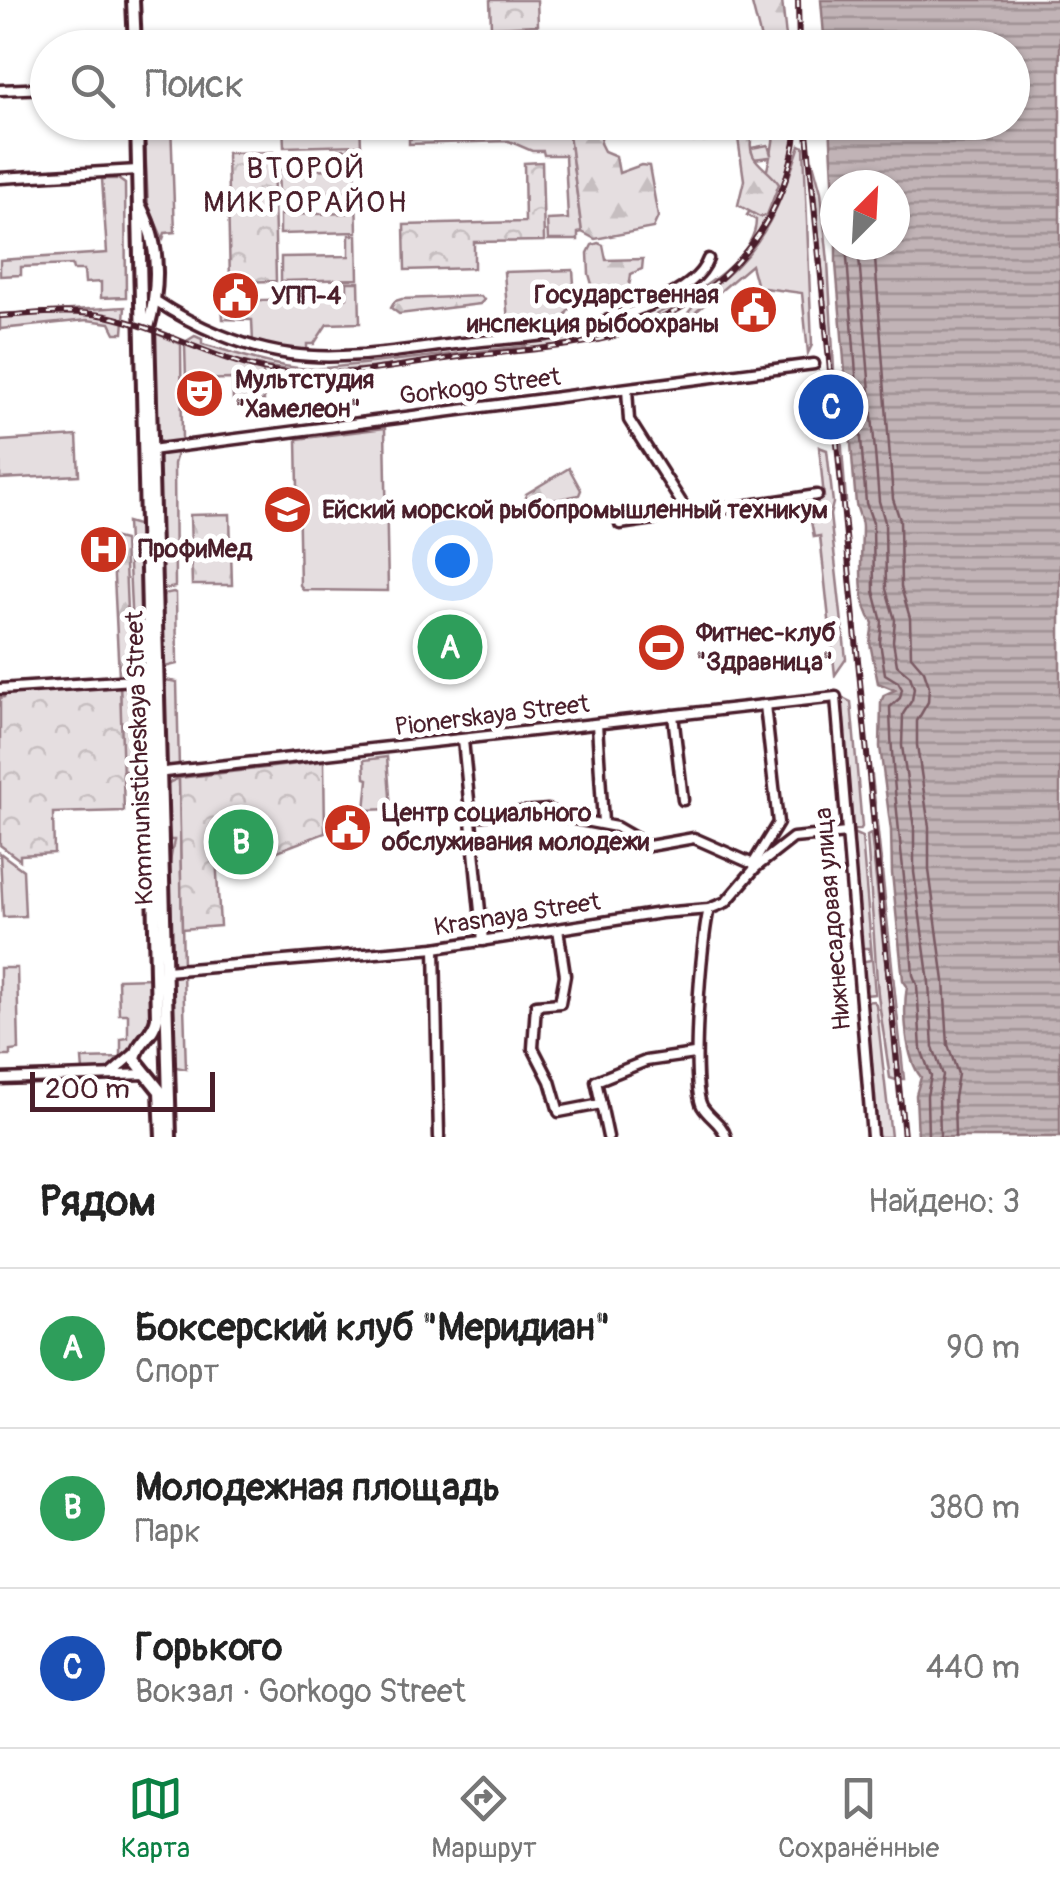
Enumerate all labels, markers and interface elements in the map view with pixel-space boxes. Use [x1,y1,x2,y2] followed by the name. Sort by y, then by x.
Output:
[30,30,1030,140] search box
[65,58,120,113] icon: search
[145,61,244,109] text: Поиск
[203,150,409,221] district label: ВТОРОЙ МИКРОРАЙОН
[820,170,910,260] north arrow
[210,270,262,322] public building icon: УПП-4
[466,280,719,340] place label: Государственная инспекция рыбоохраны
[271,281,342,312] place label: УПП-4
[728,283,780,335] public building icon: Государственная инспекция рыбоохраны
[398,362,563,412] street label: Gorkogo Street
[235,365,374,425] place label: Мультстудия "Хамелеон"
[174,368,226,420] theatre icon: Мультстудия "Хамелеон"
[798,370,864,444] pin: C
[261,484,313,536] school or university icon: Ейский морской рыбопромышленный техникум
[322,495,828,526] place label: Ейский морской рыбопромышленный техникум
[77,523,129,575] hospital icon: ПрофиМед
[138,534,253,565] place label: ПрофиМед
[427,535,478,586] your location
[119,609,161,906] street label: Kommunisticheskaya Street
[418,610,482,684] pin: A
[695,618,836,678] place label: Фитнес-клуб "Здравница"
[635,621,687,673] sports icon: Фитнес-клуб "Здравница"
[393,689,592,743] street label: Pionerskaya Street
[381,798,650,858] place label: Центр социального обслуживания молодежи
[321,801,373,853] public building icon: Центр социального обслуживания молодежи
[208,804,274,880] pin: B
[808,806,858,1032] street label: Нижнесадовая улица
[432,886,603,943] street label: Krasnaya Street
[30,1067,215,1112] scale bar
[45,1072,130,1107] text: 200 m
[40,1176,156,1228] text: Рядом
[868,1182,1020,1222] text: Найдено: 3
[135,1304,610,1352] text: Боксерский клуб "Меридиан"
[62,1328,83,1368] text: A
[946,1328,1020,1368] text: 90 m
[135,1352,219,1392] text: Спорт
[135,1464,500,1512] text: Молодежная площадь
[63,1488,82,1528] text: B
[929,1488,1020,1528] text: 380 m
[135,1512,201,1552] text: Парк
[135,1624,282,1672] text: Горького
[63,1648,82,1688] text: C
[926,1648,1020,1688] text: 440 m
[135,1672,466,1712] text: Вокзал · Gorkogo Street
[121,1771,190,1866] tab: Карта
[431,1771,537,1866] tab: Маршрут
[778,1771,939,1866] tab: Сохранённые

